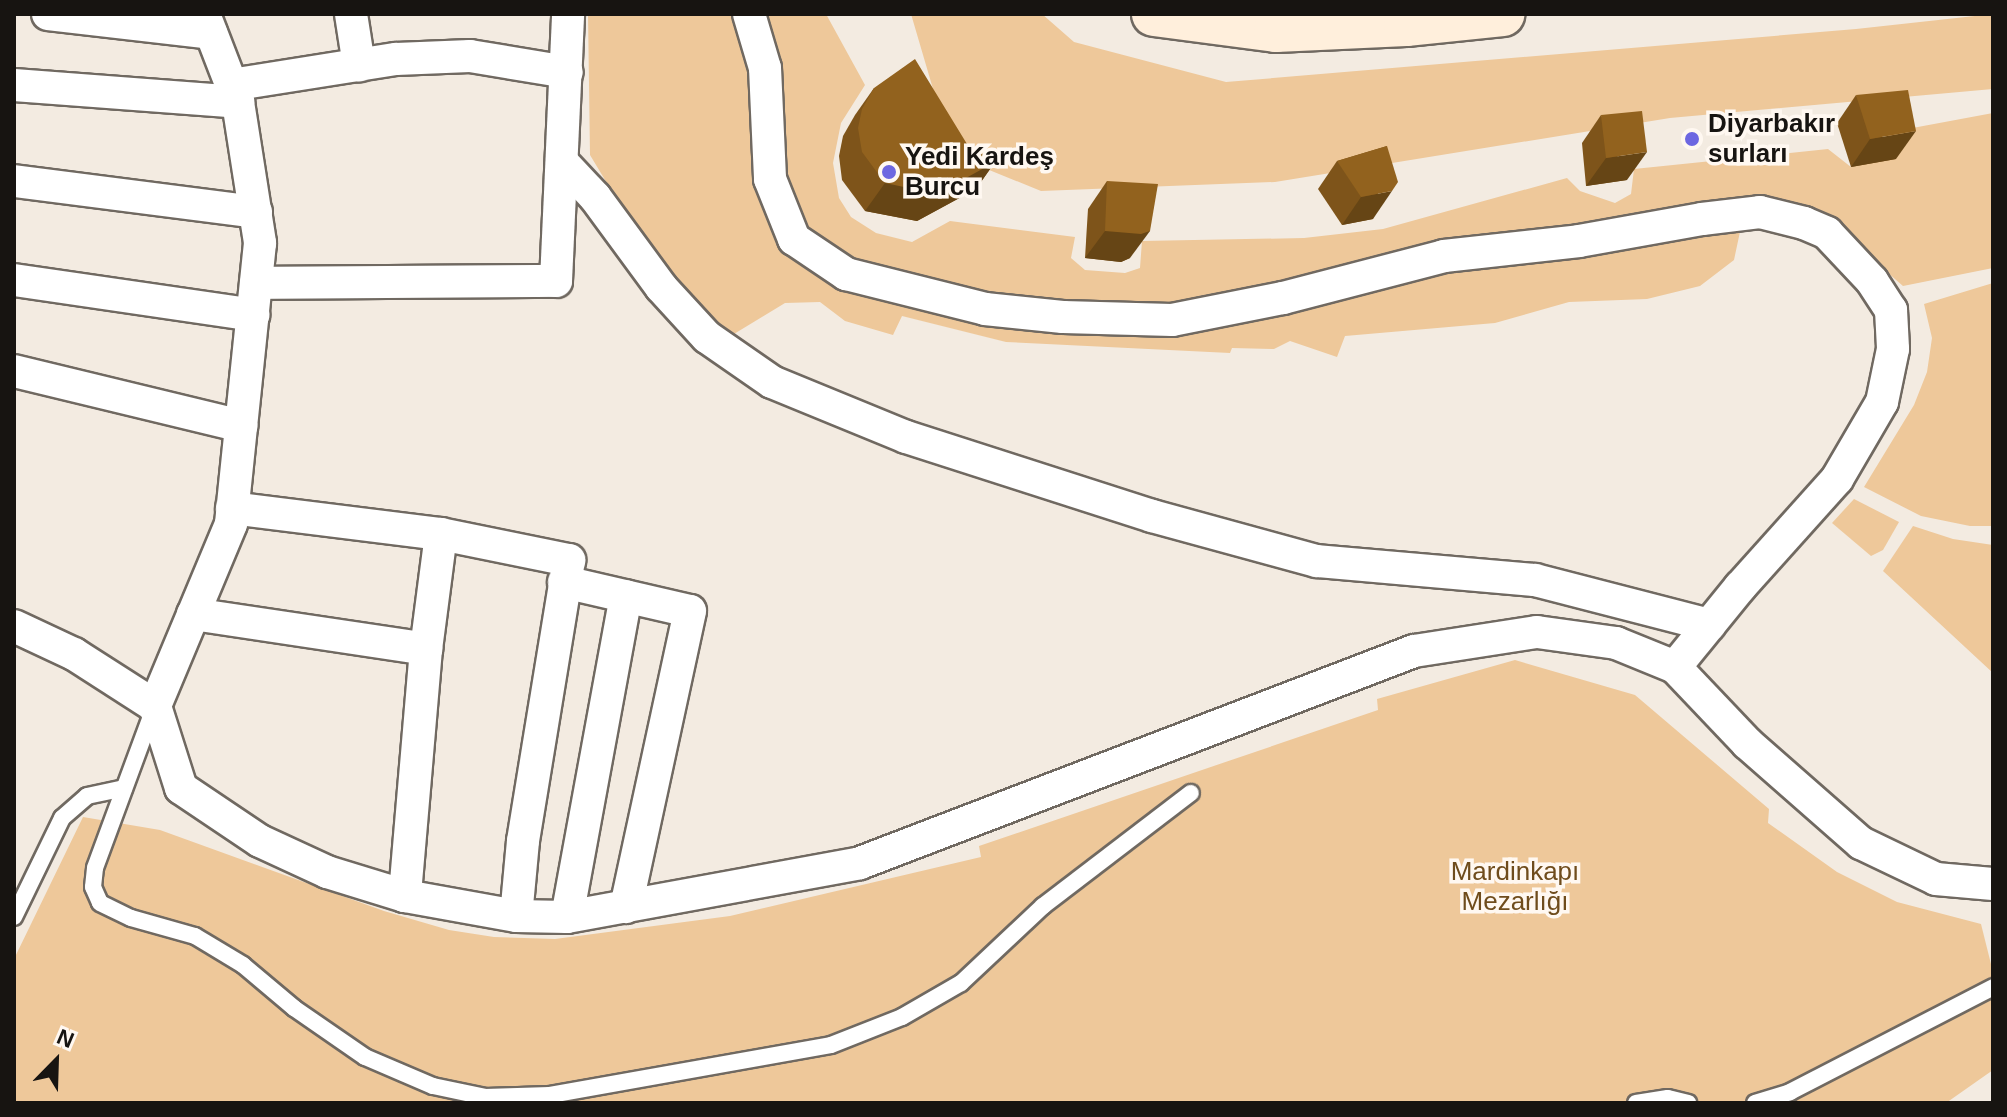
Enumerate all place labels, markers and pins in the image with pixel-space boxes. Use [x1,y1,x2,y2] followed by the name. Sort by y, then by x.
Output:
[1708,108,1835,170] place label: Diyarbakır surları
[1683,130,1701,148] marker: Diyarbakır surları
[905,141,1054,202] place label: Yedi Kardeş Burcu
[880,163,898,181] marker: Yedi Kardeş Burcu

